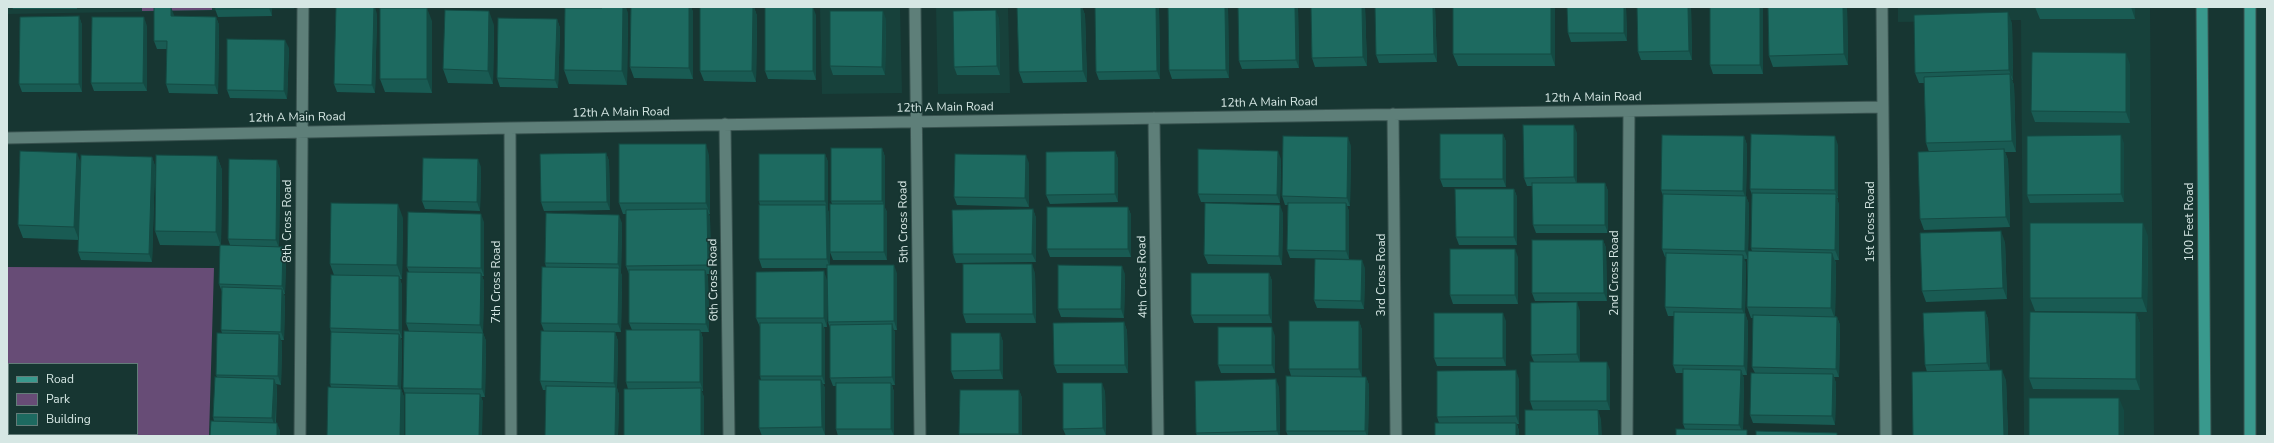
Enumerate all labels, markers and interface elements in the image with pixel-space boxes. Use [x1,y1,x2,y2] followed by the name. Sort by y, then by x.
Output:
[1544,90,1642,106] street label: 12th A Main Road
[1220,95,1318,111] street label: 12th A Main Road
[896,100,994,116] street label: 12th A Main Road
[572,105,670,121] street label: 12th A Main Road
[248,110,346,126] street label: 12th A Main Road
[281,180,295,262] street label: 8th Cross Road
[896,180,912,264] street label: 5th Cross Road
[1864,181,1878,263] street label: 1st Cross Road
[2183,183,2197,261] street label: 100 Feet Road
[1608,230,1622,316] street label: 2nd Cross Road
[1375,233,1389,317] street label: 3rd Cross Road
[1135,235,1151,319] street label: 4th Cross Road
[706,238,722,322] street label: 6th Cross Road
[490,241,504,323] street label: 7th Cross Road
[8,363,138,435] legend
[46,371,74,387] text: Road
[46,391,70,407] text: Park
[46,411,91,427] text: Building

